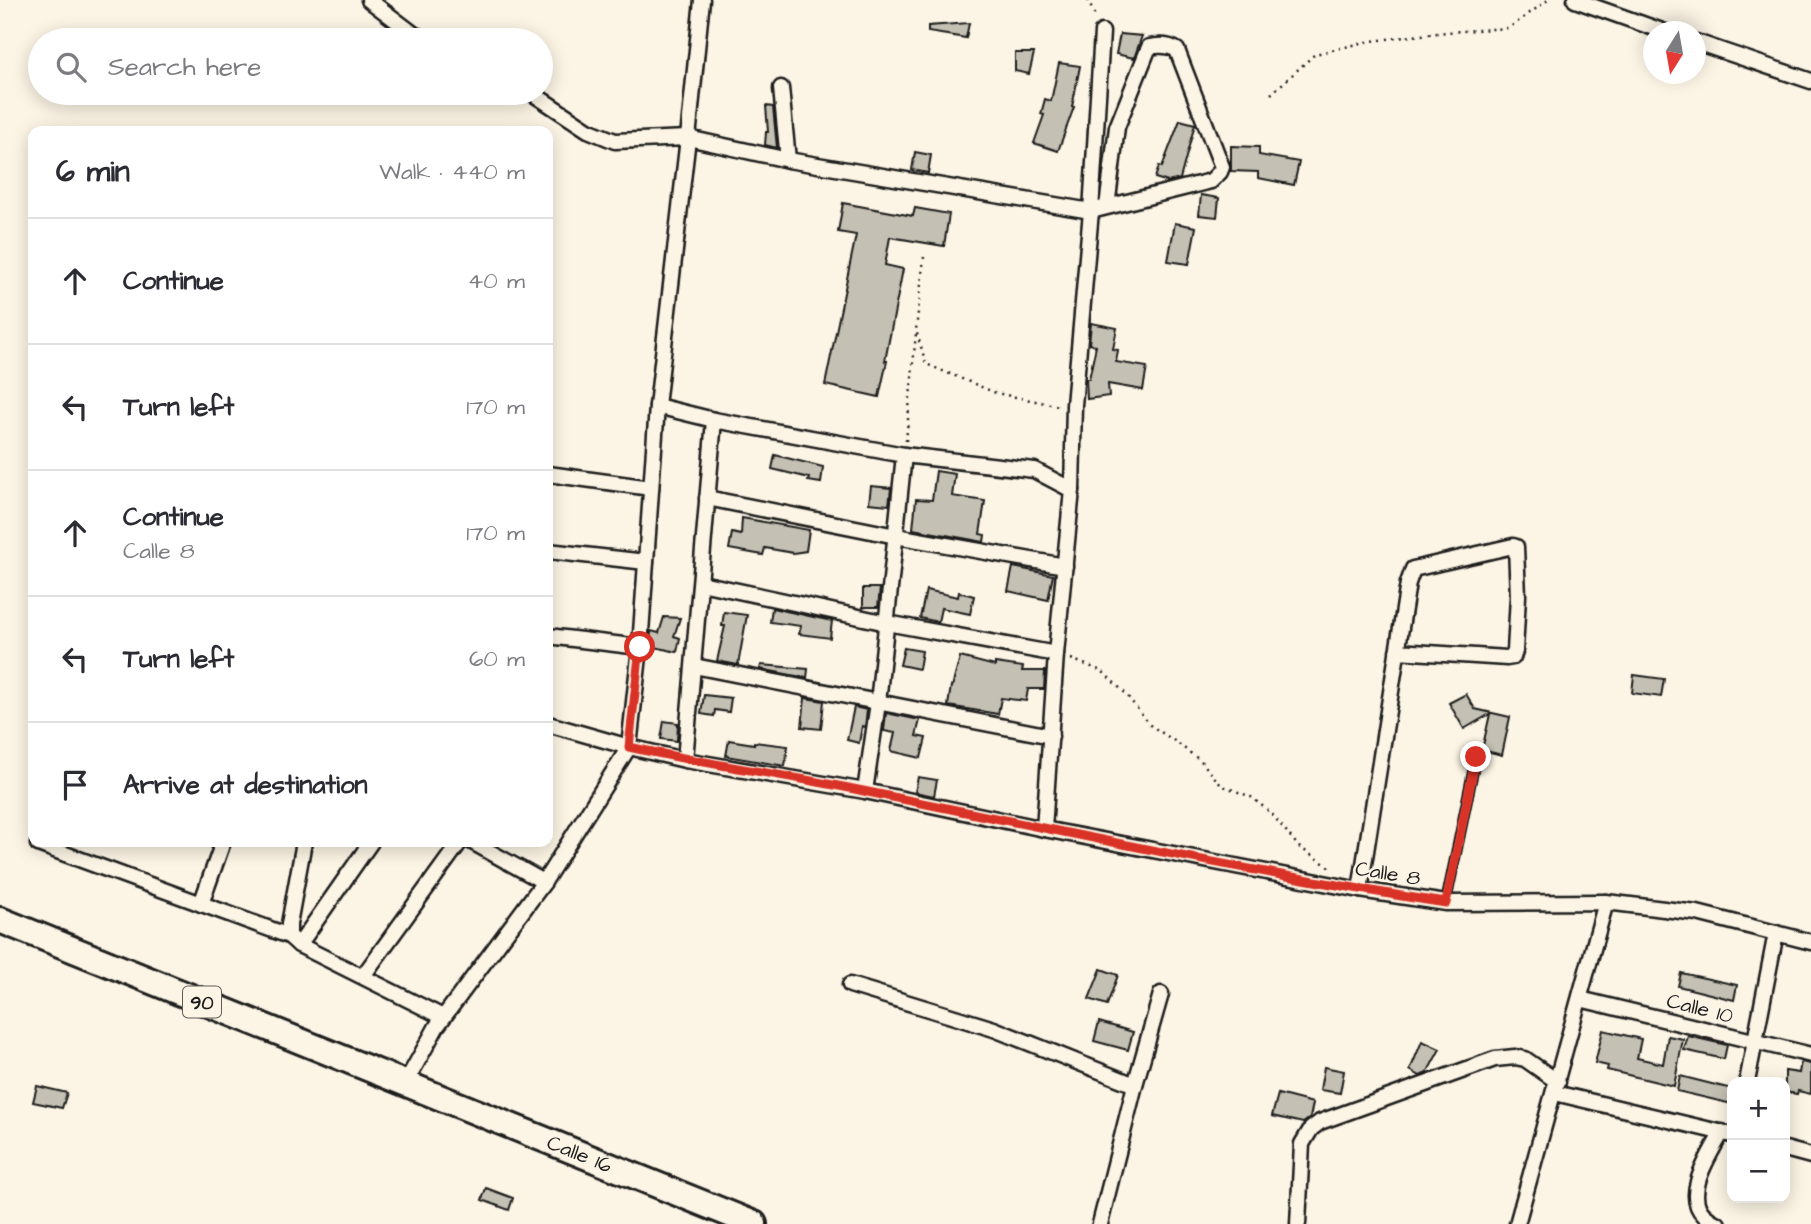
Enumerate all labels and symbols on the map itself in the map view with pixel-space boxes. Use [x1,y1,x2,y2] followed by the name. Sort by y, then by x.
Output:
[1643,21,1706,84] north arrow
[624,631,655,662] route start
[1460,741,1491,772] route end
[1353,854,1423,893] street label: Calle 8
[183,986,221,1018] road number: 90
[1663,986,1736,1031] street label: Calle 10
[543,1128,616,1180] street label: Calle 16

